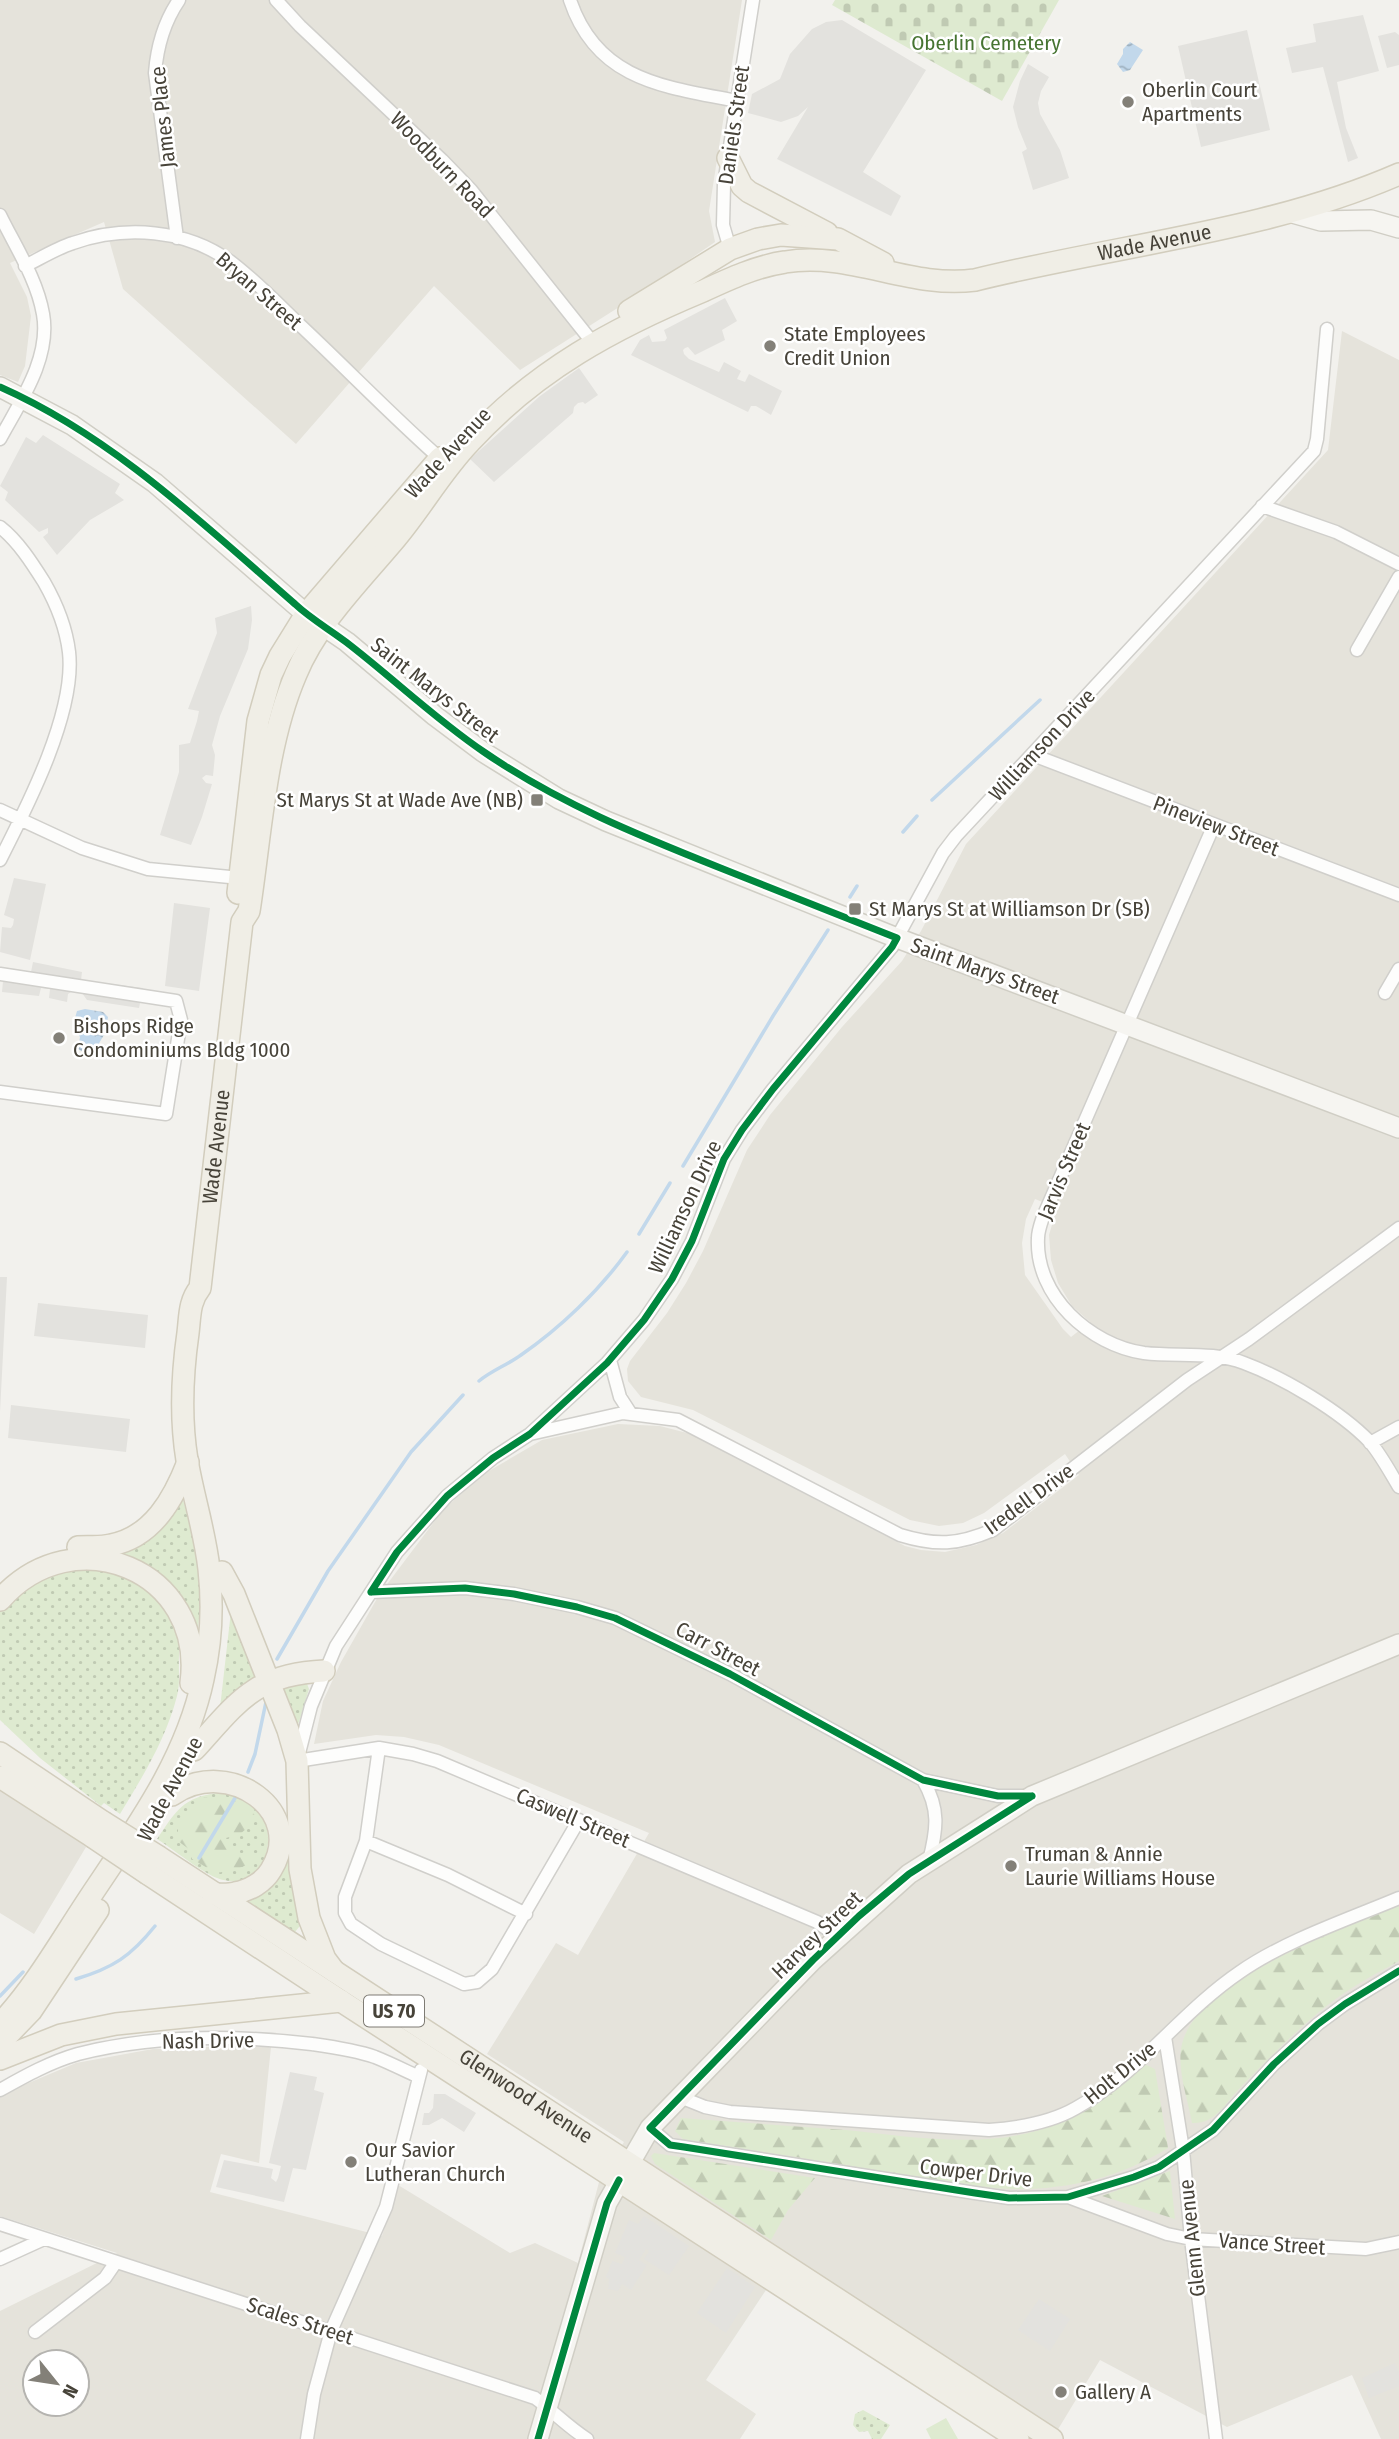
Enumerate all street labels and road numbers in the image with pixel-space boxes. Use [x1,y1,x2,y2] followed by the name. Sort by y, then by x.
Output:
[713,64,755,186] street label: Daniels Street
[145,65,181,169] street label: James Place
[385,106,499,224] street label: Woodburn Road
[1096,218,1214,266] street label: Wade Avenue
[211,246,308,336] street label: Bryan Street
[399,402,497,504] street label: Wade Avenue
[365,632,505,748] street label: Saint Marys Street
[983,683,1101,807] street label: Williamson Drive
[1149,790,1283,862] street label: Pineview Street
[907,932,1063,1010] street label: Saint Marys Street
[197,1088,236,1205] street label: Wade Avenue
[1032,1118,1096,1224] street label: Jarvis Street
[643,1136,727,1278] street label: Williamson Drive
[979,1458,1079,1540] street label: Iredell Drive
[671,1616,765,1682] street label: Carr Street
[132,1732,208,1846] street label: Wade Avenue
[512,1782,634,1854] street label: Caswell Street
[766,1885,868,1985] street label: Harvey Street
[364,1996,424,2026] road number: US 70
[162,2027,254,2055] street label: Nash Drive
[1079,2036,1161,2110] street label: Holt Drive
[454,2043,598,2149] street label: Glenwood Avenue
[918,2153,1034,2193] street label: Cowper Drive
[1173,2178,1211,2298] street label: Glenn Avenue
[1218,2227,1326,2261] street label: Vance Street
[243,2292,357,2350] street label: Scales Street

